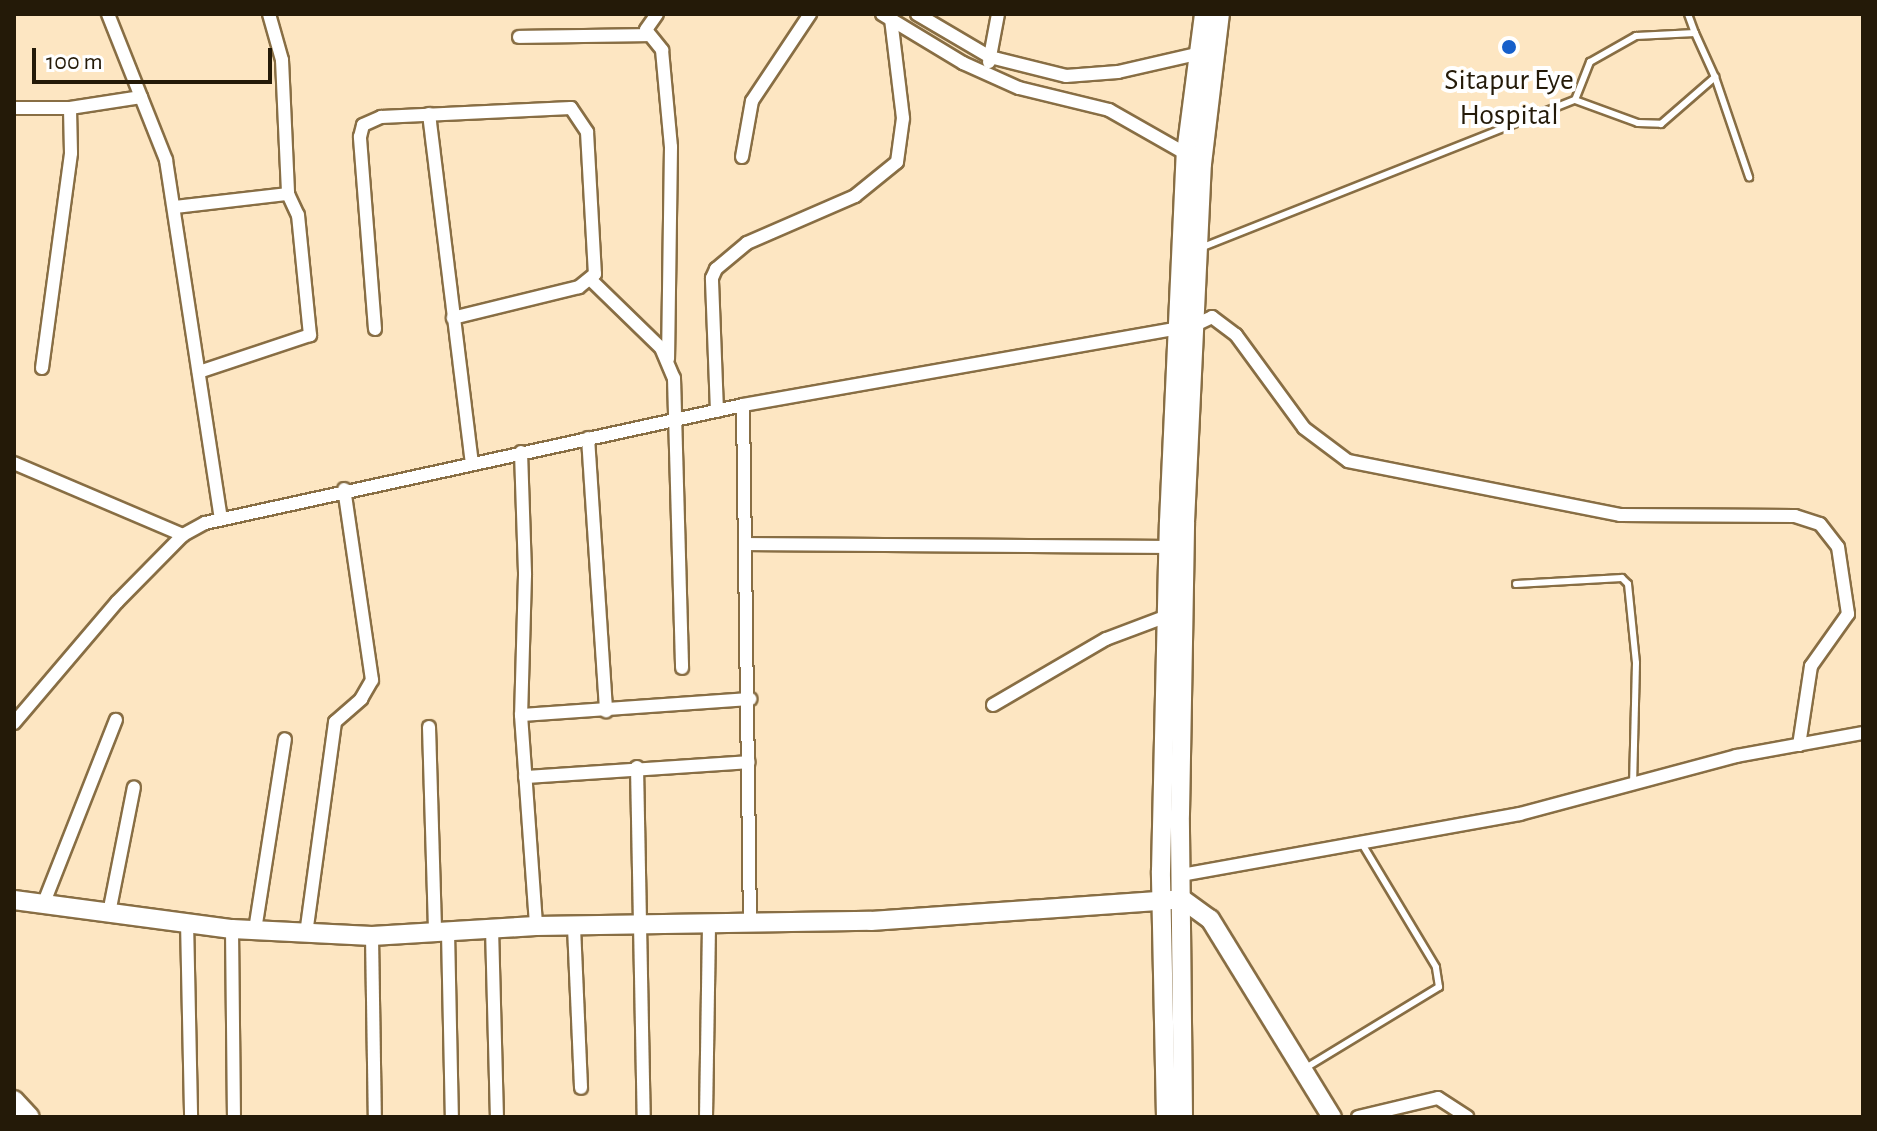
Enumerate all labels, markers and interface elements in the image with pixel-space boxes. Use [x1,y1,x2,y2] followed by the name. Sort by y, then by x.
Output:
[36,32,276,82] scale bar
[1498,36,1520,58] marker: Sitapur Eye Hospital
[46,50,103,74] text: 100 m
[1444,62,1574,132] place label: Sitapur Eye Hospital

